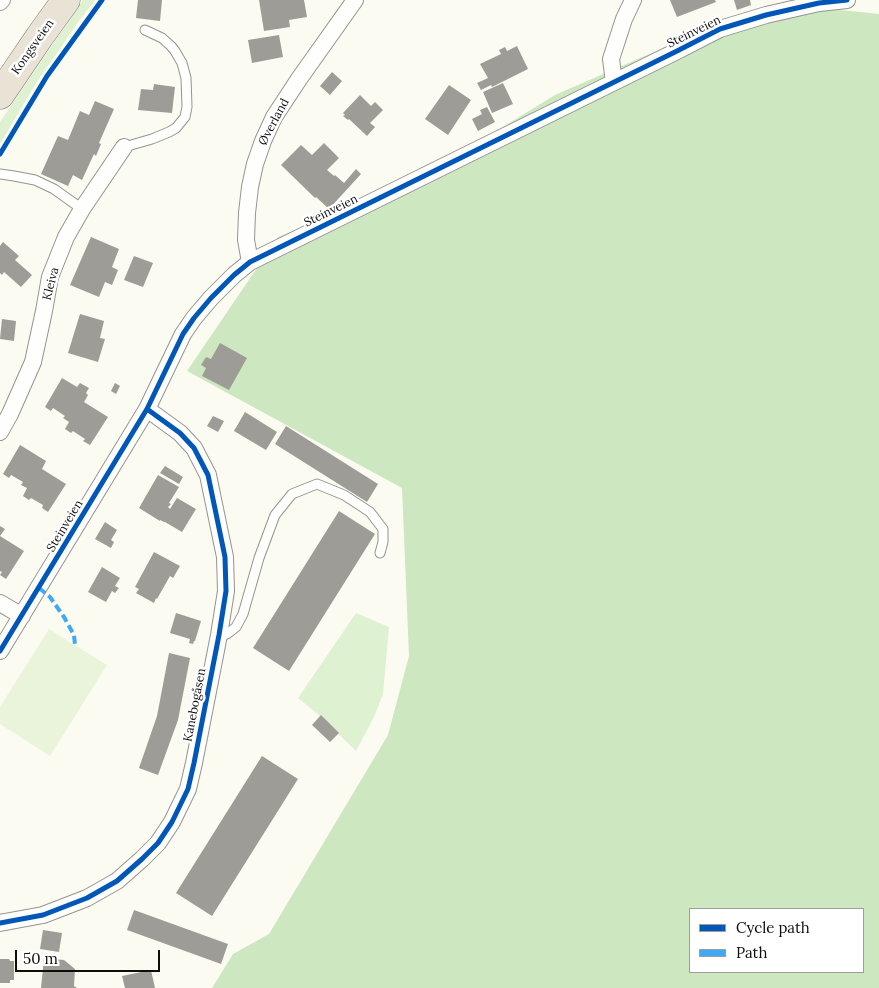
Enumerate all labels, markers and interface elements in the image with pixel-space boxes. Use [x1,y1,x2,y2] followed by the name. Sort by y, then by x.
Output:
[665,13,723,51] street label: Steinveien
[9,17,57,77] street label: Kongsveien
[256,96,292,148] street label: Øverland
[302,192,360,230] street label: Steinveien
[40,266,62,302] street label: Kleiva
[44,497,86,555] street label: Steinveien
[181,667,209,743] street label: Kanebogåsen
[689,908,864,973] legend
[736,918,810,937] text: Cycle path
[18,940,162,972] scale bar
[736,943,767,962] text: Path
[23,949,58,968] text: 50 m

